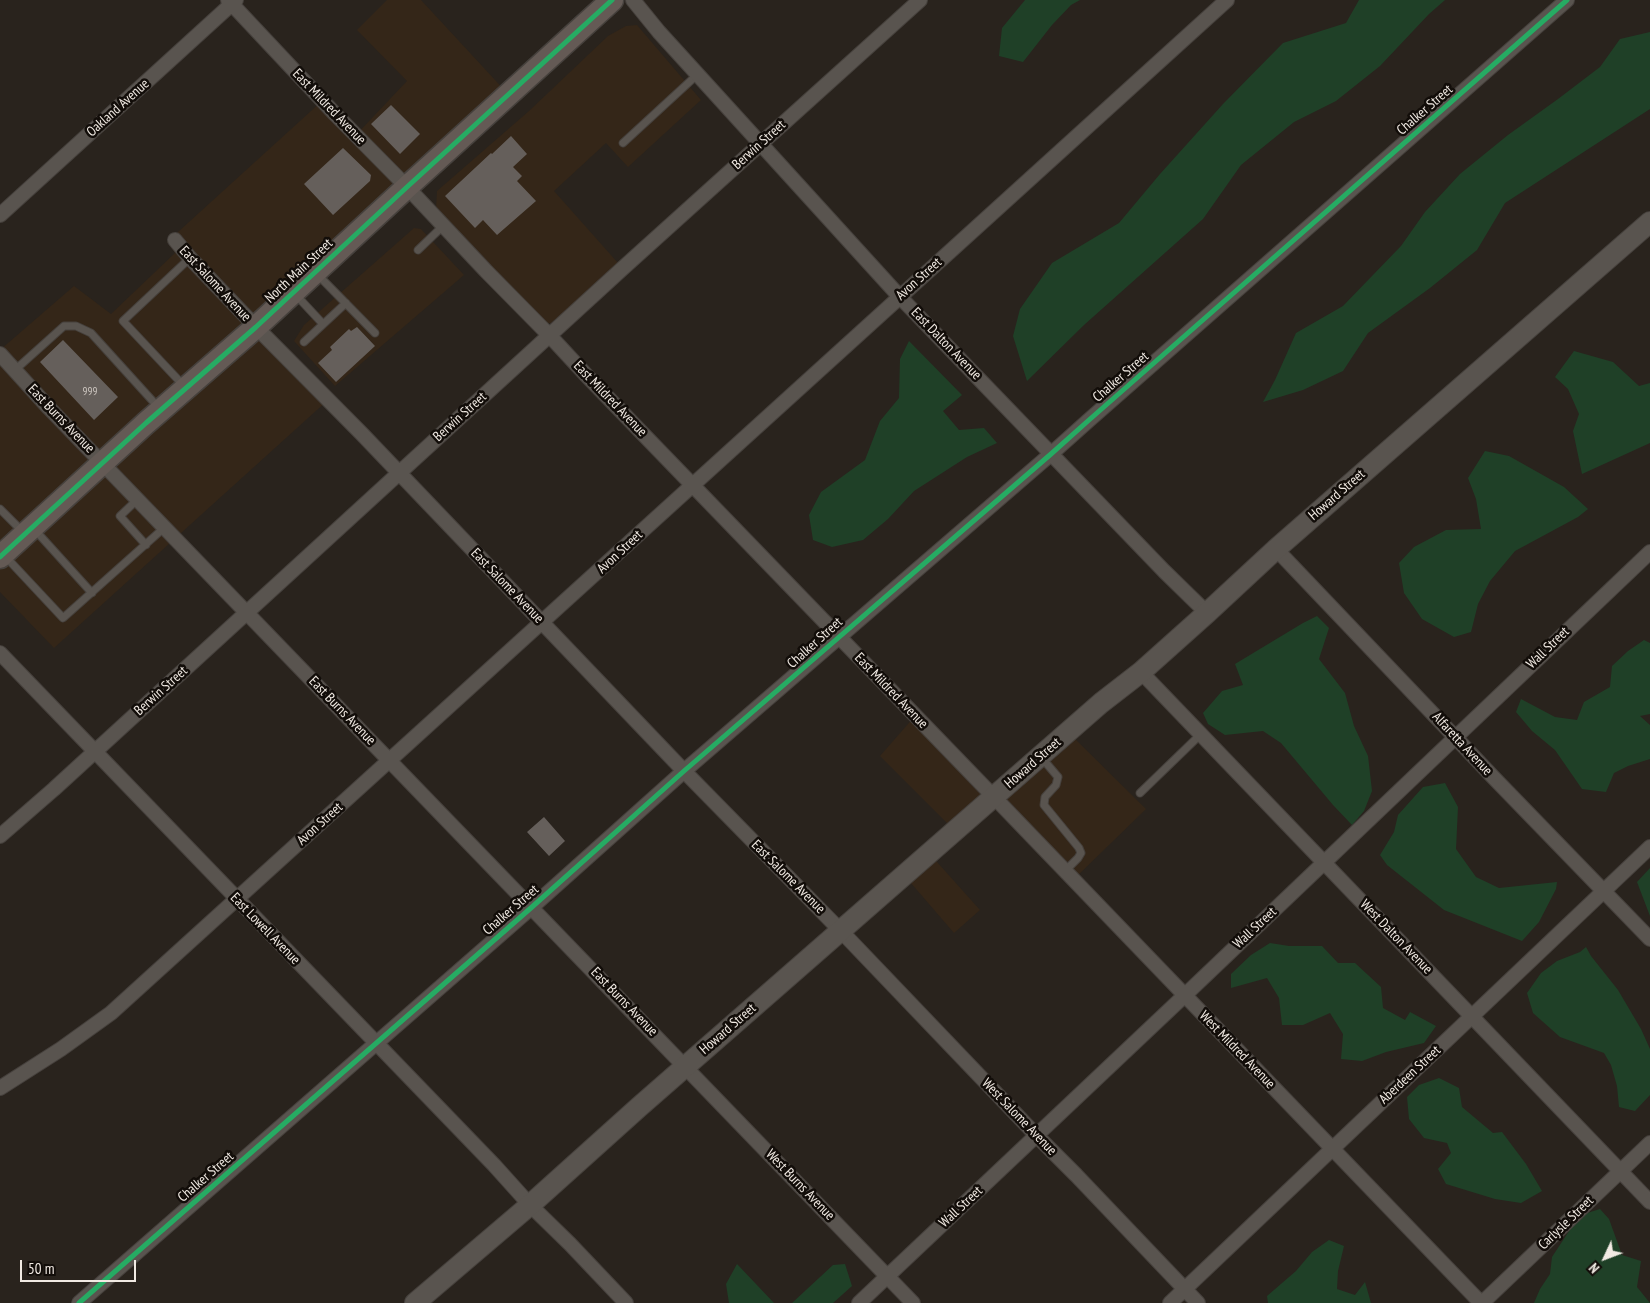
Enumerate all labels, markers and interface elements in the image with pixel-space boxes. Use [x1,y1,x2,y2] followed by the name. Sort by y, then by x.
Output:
[289,66,369,148] street label: East Mildred Avenue
[83,76,153,140] street label: Oakland Avenue
[1394,81,1456,139] street label: Chalker Street
[729,117,789,173] street label: Berwin Street
[262,235,336,307] street label: North Main Street
[176,243,254,325] street label: East Salome Avenue
[893,254,945,304] street label: Avon Street
[907,304,985,384] street label: East Dalton Avenue
[1090,348,1152,406] street label: Chalker Street
[570,358,650,440] street label: East Mildred Avenue
[24,381,98,457] street label: East Burns Avenue
[83,385,97,399] house number: 999
[430,389,490,445] street label: Berwin Street
[1305,466,1369,524] street label: Howard Street
[594,527,646,577] street label: Avon Street
[467,545,547,627] street label: East Salome Avenue
[784,614,846,672] street label: Chalker Street
[1523,624,1573,672] street label: Wall Street
[851,650,931,732] street label: East Mildred Avenue
[131,663,191,719] street label: Berwin Street
[305,673,379,749] street label: East Burns Avenue
[1428,709,1496,779] street label: Alfaretta Avenue
[1001,734,1065,792] street label: Howard Street
[294,799,346,849] street label: Avon Street
[748,837,828,917] street label: East Salome Avenue
[480,881,542,939] street label: Chalker Street
[227,890,303,968] street label: East Lowell Avenue
[1356,896,1436,978] street label: West Dalton Avenue
[1230,904,1280,952] street label: Wall Street
[587,964,661,1040] street label: East Burns Avenue
[696,1000,760,1058] street label: Howard Street
[1196,1008,1278,1092] street label: West Mildred Avenue
[1376,1042,1444,1108] street label: Aberdeen Street
[978,1075,1060,1159] street label: West Salome Avenue
[762,1146,838,1224] street label: West Burns Avenue
[175,1148,237,1206] street label: Chalker Street
[936,1183,986,1231] street label: Wall Street
[1535,1193,1597,1253] street label: Carlysle Street
[1580,1233,1630,1283] north arrow
[22,1250,139,1282] scale bar
[28,1259,54,1278] text: 50 m
[1585,1259,1603,1277] text: N

